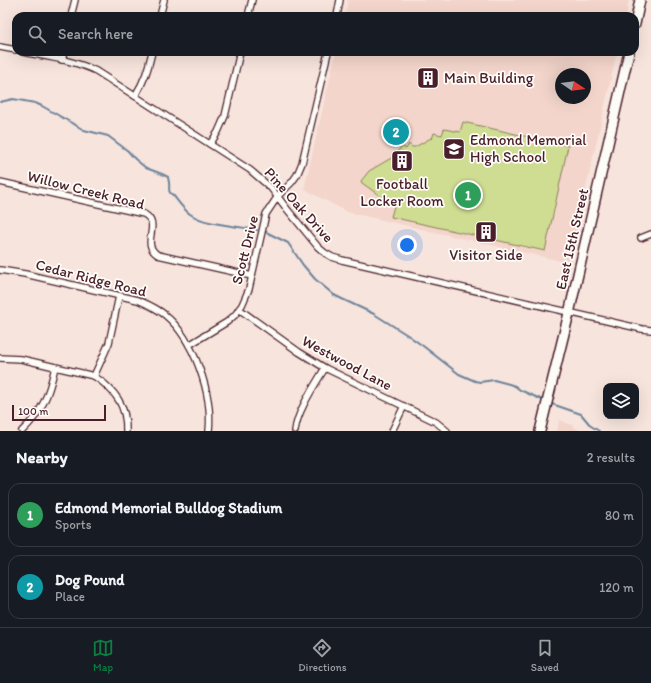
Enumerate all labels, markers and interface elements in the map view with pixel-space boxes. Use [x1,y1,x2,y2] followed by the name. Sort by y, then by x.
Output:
[12,12,639,56] search box
[26,23,48,45] icon: search
[58,25,133,43] text: Search here
[415,65,441,91] building icon: Main Building
[555,68,591,104] north arrow
[444,69,534,87] place label: Main Building
[383,117,409,147] pin: 2
[470,131,587,166] place label: Edmond Memorial High School
[441,136,467,162] school or university icon: Edmond Memorial High School
[389,148,415,174] building icon: Football Locker Room
[261,164,337,246] street label: Pine Oak Drive
[26,167,146,213] street label: Willow Creek Road
[360,175,444,210] place label: Football Locker Room
[455,180,481,210] pin: 1
[552,186,593,291] street label: East 15th Street
[228,214,262,286] street label: Scott Drive
[473,219,499,245] building icon: Visitor Side
[397,235,417,255] your location
[449,246,523,264] place label: Visitor Side
[34,256,148,300] street label: Cedar Ridge Road
[299,332,395,394] street label: Westwood Lane
[603,383,639,419] map controls
[603,383,639,419] button: layers
[12,403,106,422] scale bar
[18,405,48,418] text: 100 m
[16,447,68,467] text: Nearby
[587,450,635,465] text: 2 results
[55,499,282,517] text: Edmond Memorial Bulldog Stadium
[27,508,33,523] text: 1
[605,508,634,523] text: 80 m
[55,517,91,532] text: Sports
[55,571,124,589] text: Dog Pound
[27,580,33,595] text: 2
[599,580,634,595] text: 120 m
[55,589,85,604] text: Place
[92,637,114,674] tab: Map
[298,637,347,674] tab: Directions
[531,637,559,674] tab: Saved

